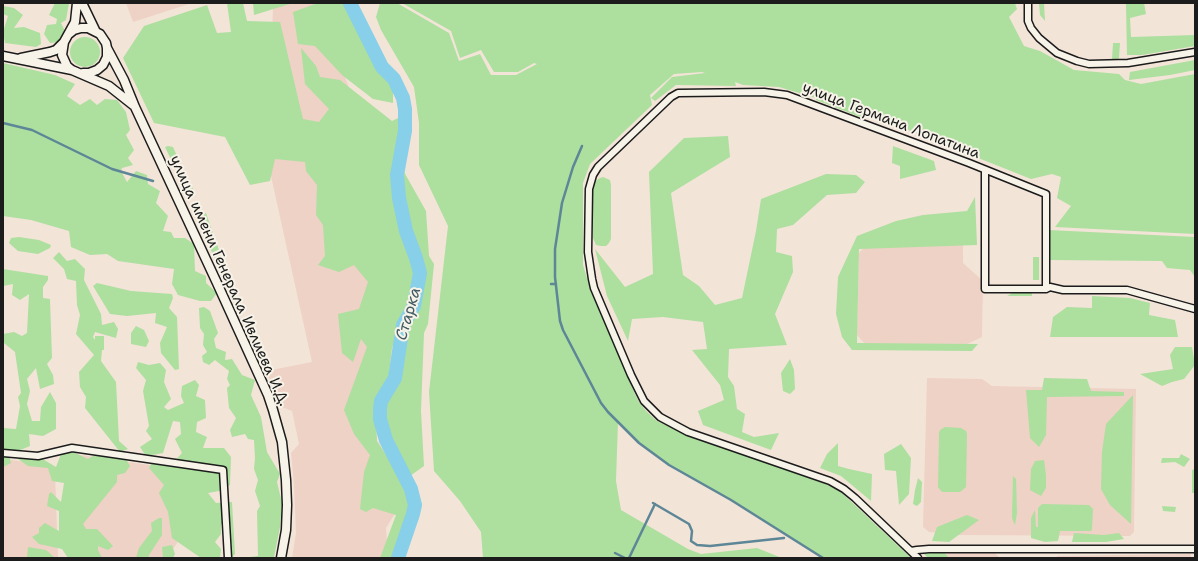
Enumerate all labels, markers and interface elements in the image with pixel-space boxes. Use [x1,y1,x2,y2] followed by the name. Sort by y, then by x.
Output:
[800,79,982,163] street label: улица Германа Лопатина
[165,153,293,409] street label: улица имени Генерала Ивлиева И.Д.
[392,285,426,343] water label: Старка

